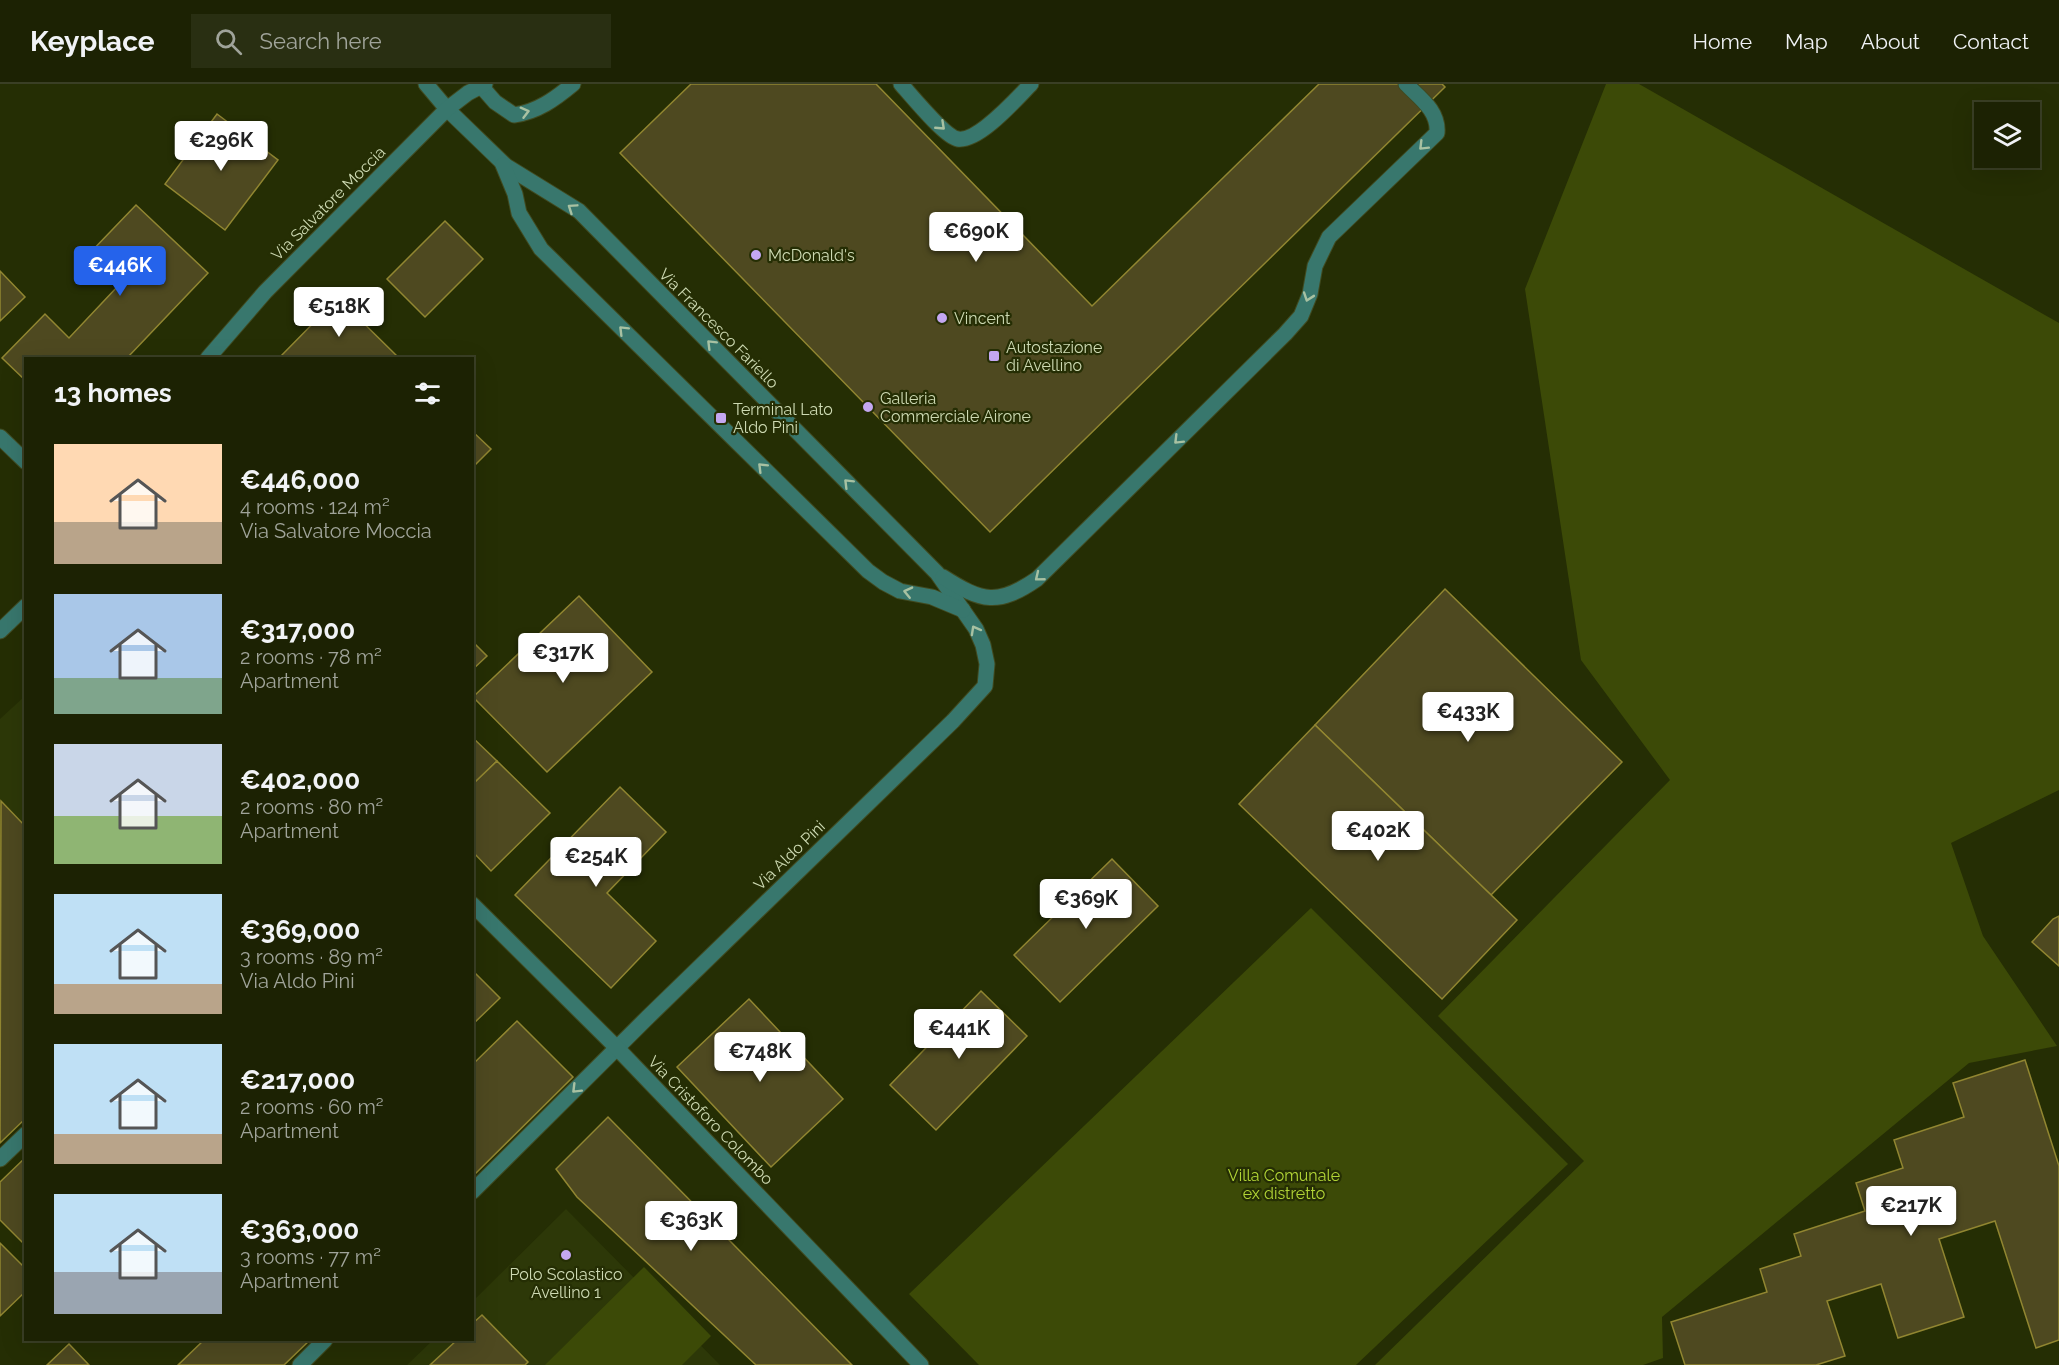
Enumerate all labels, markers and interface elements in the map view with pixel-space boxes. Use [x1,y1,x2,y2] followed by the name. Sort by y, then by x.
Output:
[191,14,611,68] search box
[30,25,155,58] text: Keyplace
[212,25,245,58] icon: search
[260,28,382,54] text: Search here
[1693,29,1752,54] text: Home
[1785,29,1828,54] text: Map
[1861,29,1920,54] text: About
[1953,29,2029,54] text: Contact
[1974,102,2040,168] map controls
[1974,102,2040,168] button: layers
[519,107,530,119] one-way arrow
[934,119,945,130] one-way arrow
[179,121,263,172] pin: €296K
[189,128,253,152] text: €296K
[1420,139,1431,150] one-way arrow
[267,142,389,264] street label: Via Salvatore Moccia
[568,204,579,215] one-way arrow
[934,212,1018,263] pin: €690K
[943,219,1009,243] text: €690K
[78,246,162,297] pin: €446K
[768,246,855,265] place label: McDonald's
[749,248,763,262] marker: McDonald's
[88,253,152,277] text: €446K
[655,265,782,392] street label: Via Francesco Fariello
[297,287,381,338] pin: €518K
[1302,291,1315,302] one-way arrow
[308,294,370,318] text: €518K
[954,309,1011,328] place label: Vincent
[935,311,949,325] marker: Vincent
[619,326,630,337] one-way arrow
[1006,338,1102,375] place label: Autostazione di Avellino
[707,341,718,352] one-way arrow
[987,349,1001,363] marker: Autostazione di Avellino
[411,377,444,410] icon: filters
[54,378,172,408] text: 13 homes
[880,389,1031,426] place label: Galleria Commerciale Airone
[733,400,833,437] place label: Terminal Lato Aldo Pini
[861,400,875,414] marker: Galleria Commerciale Airone
[714,411,728,425] marker: Terminal Lato Aldo Pini
[1174,433,1185,444] one-way arrow
[758,463,769,474] one-way arrow
[240,465,360,495] text: €446,000
[102,468,174,540] icon: home
[845,479,855,490] one-way arrow
[240,495,390,519] text: 4 rooms · 124 m²
[240,519,432,543] text: Via Salvatore Moccia
[1035,570,1046,581] one-way arrow
[903,587,913,600] one-way arrow
[240,615,355,645] text: €317,000
[102,618,174,690] icon: home
[971,626,982,636] one-way arrow
[521,633,605,684] pin: €317K
[532,640,594,664] text: €317K
[240,645,382,669] text: 2 rooms · 78 m²
[240,669,339,693] text: Apartment
[1426,692,1510,743] pin: €433K
[1436,699,1500,723] text: €433K
[240,765,360,795] text: €402,000
[102,768,174,840] icon: home
[240,795,383,819] text: 2 rooms · 80 m²
[1336,811,1420,862] pin: €402K
[750,817,829,894] street label: Via Aldo Pini
[1346,818,1410,842] text: €402K
[240,819,339,843] text: Apartment
[554,837,638,888] pin: €254K
[564,844,628,868] text: €254K
[1044,879,1128,930] pin: €369K
[1054,886,1118,910] text: €369K
[240,915,360,945] text: €369,000
[102,918,174,990] icon: home
[240,945,383,969] text: 3 rooms · 89 m²
[240,969,355,993] text: Via Aldo Pini
[917,1009,1001,1060] pin: €441K
[928,1016,990,1040] text: €441K
[718,1032,802,1083] pin: €748K
[728,1039,792,1063] text: €748K
[644,1052,777,1189] street label: Via Cristoforo Colombo
[240,1065,355,1095] text: €217,000
[102,1068,174,1140] icon: home
[572,1082,582,1093] one-way arrow
[240,1095,384,1119] text: 2 rooms · 60 m²
[240,1119,339,1143] text: Apartment
[1228,1166,1340,1203] park label: Villa Comunale ex distretto
[1869,1186,1953,1237] pin: €217K
[1880,1193,1942,1217] text: €217K
[649,1201,733,1252] pin: €363K
[659,1208,723,1232] text: €363K
[240,1215,359,1245] text: €363,000
[102,1218,174,1290] icon: home
[240,1245,381,1269] text: 3 rooms · 77 m²
[559,1248,573,1262] marker: Polo Scolastico Avellino 1
[509,1265,623,1302] place label: Polo Scolastico Avellino 1
[240,1269,339,1293] text: Apartment

